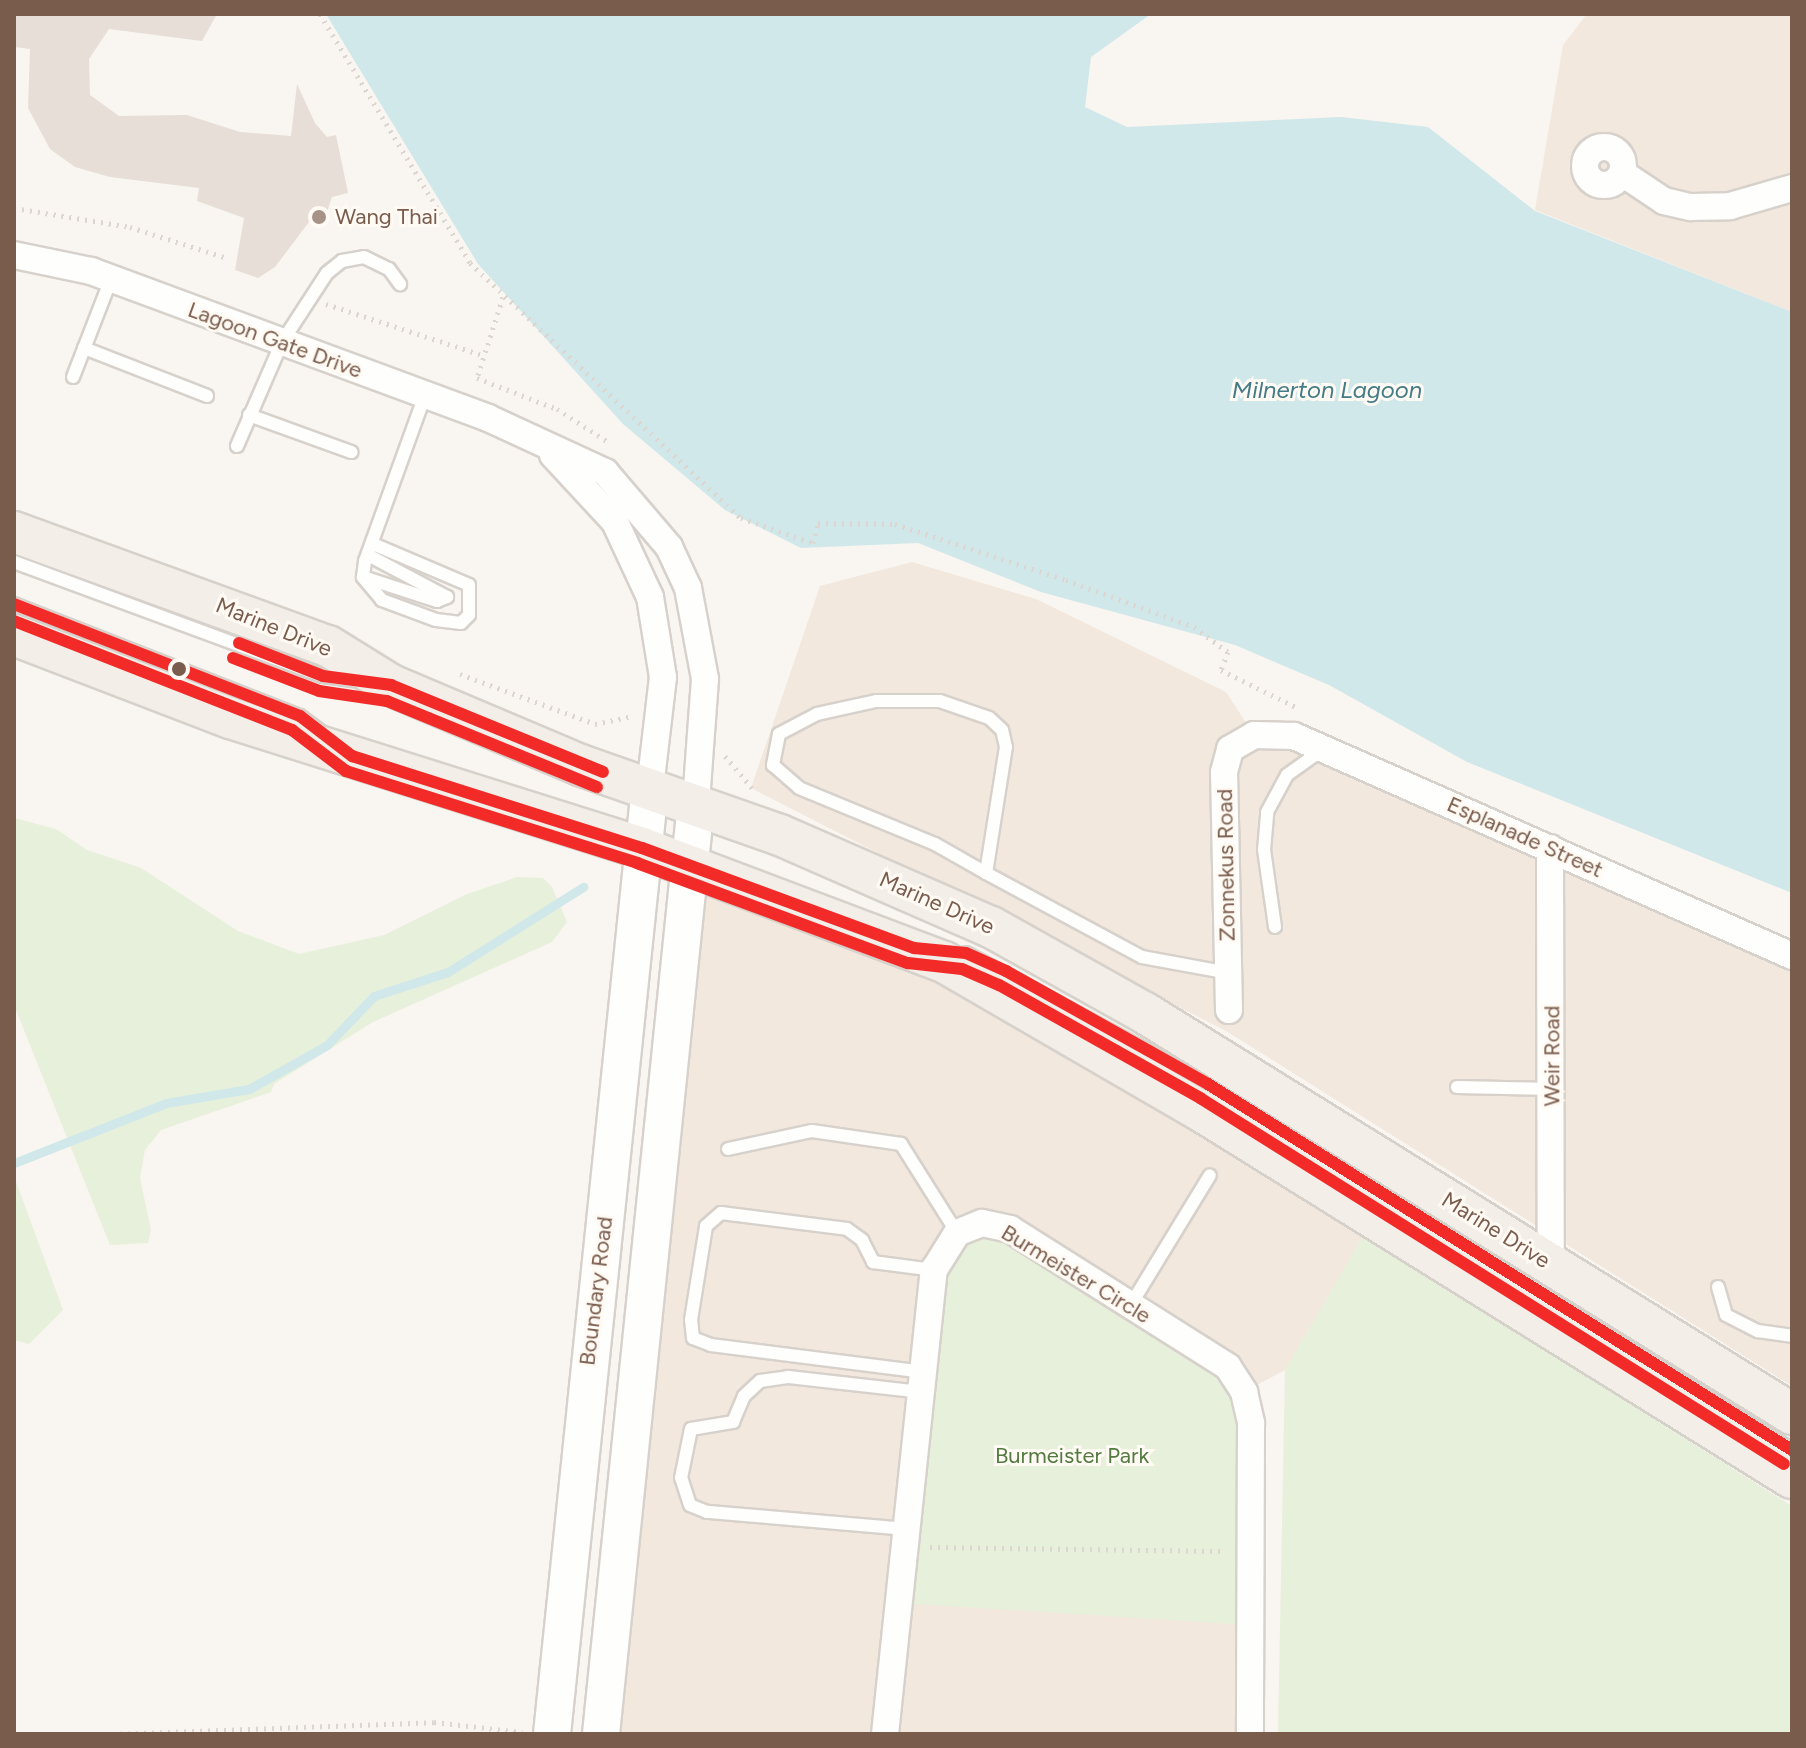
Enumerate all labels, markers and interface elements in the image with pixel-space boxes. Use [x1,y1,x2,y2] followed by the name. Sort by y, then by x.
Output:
[335,204,438,230] place label: Wang Thai
[310,208,328,226] marker: Wang Thai
[184,296,366,384] street label: Lagoon Gate Drive
[1232,376,1422,404] water label: Milnerton Lagoon
[212,592,336,662] street label: Marine Drive
[171,661,187,677] unlabelled marker
[1211,788,1241,942] street label: Zonnekus Road
[1443,791,1607,883] street label: Esplanade Street
[875,866,999,940] street label: Marine Drive
[1539,1006,1565,1106] street label: Weir Road
[1437,1186,1555,1274] street label: Marine Drive
[574,1215,618,1367] street label: Boundary Road
[997,1219,1155,1329] street label: Burmeister Circle
[995,1443,1149,1469] park label: Burmeister Park

